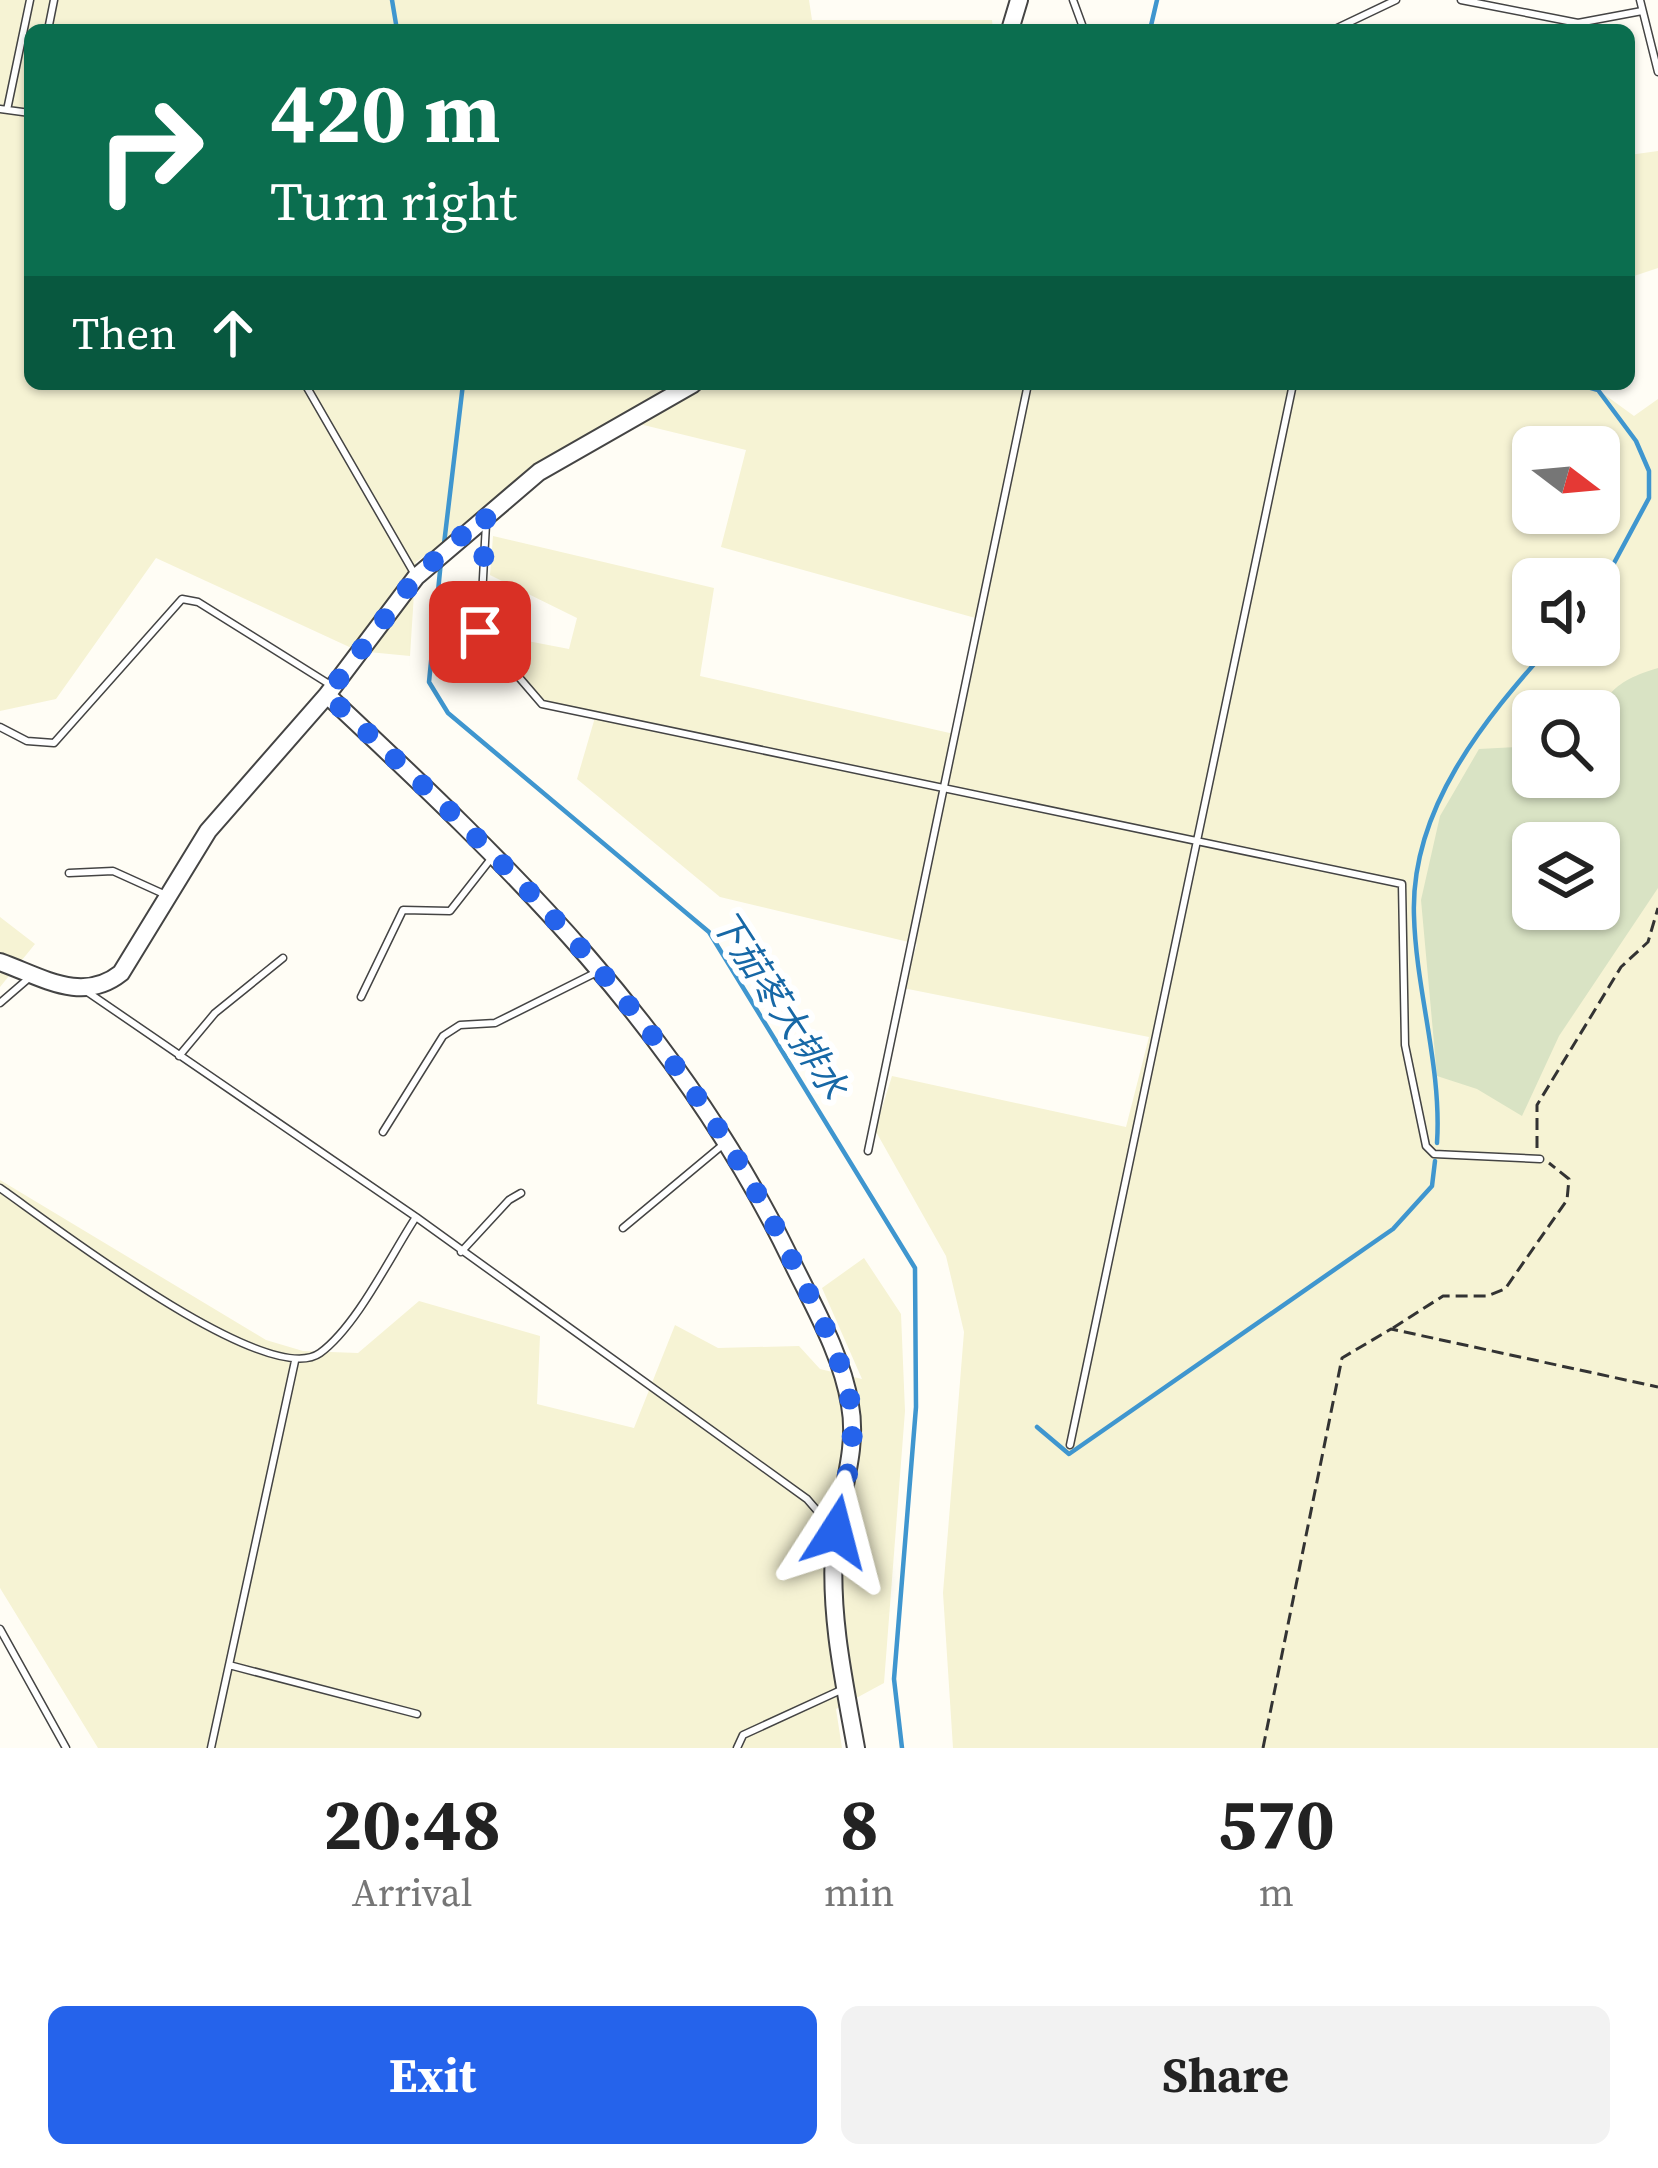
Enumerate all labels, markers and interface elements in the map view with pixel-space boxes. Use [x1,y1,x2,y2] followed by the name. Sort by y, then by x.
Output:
[270,55,501,170] text: 420 m
[72,72,228,228] icon: right
[270,164,517,238] text: Turn right
[200,300,266,366] icon: ahead
[72,302,176,364] text: Then
[1512,426,1620,534] north arrow
[1512,426,1620,930] map controls
[1512,558,1620,666] button: sound
[429,581,531,683] pin
[447,599,513,665] icon: arrive
[1512,690,1620,798] button: search
[1512,822,1620,930] button: layers
[700,900,860,1110] water label: 下茄苳大排水
[773,1469,899,1595] position arrow
[323,1774,501,1873] text: 20:48
[840,1774,879,1873] text: 8
[1218,1774,1335,1873] text: 570
[352,1866,472,1919] text: Arrival
[824,1866,895,1919] text: min
[1259,1866,1294,1919] text: m
[48,2006,817,2144] button: Exit
[841,2006,1610,2144] button: Share

